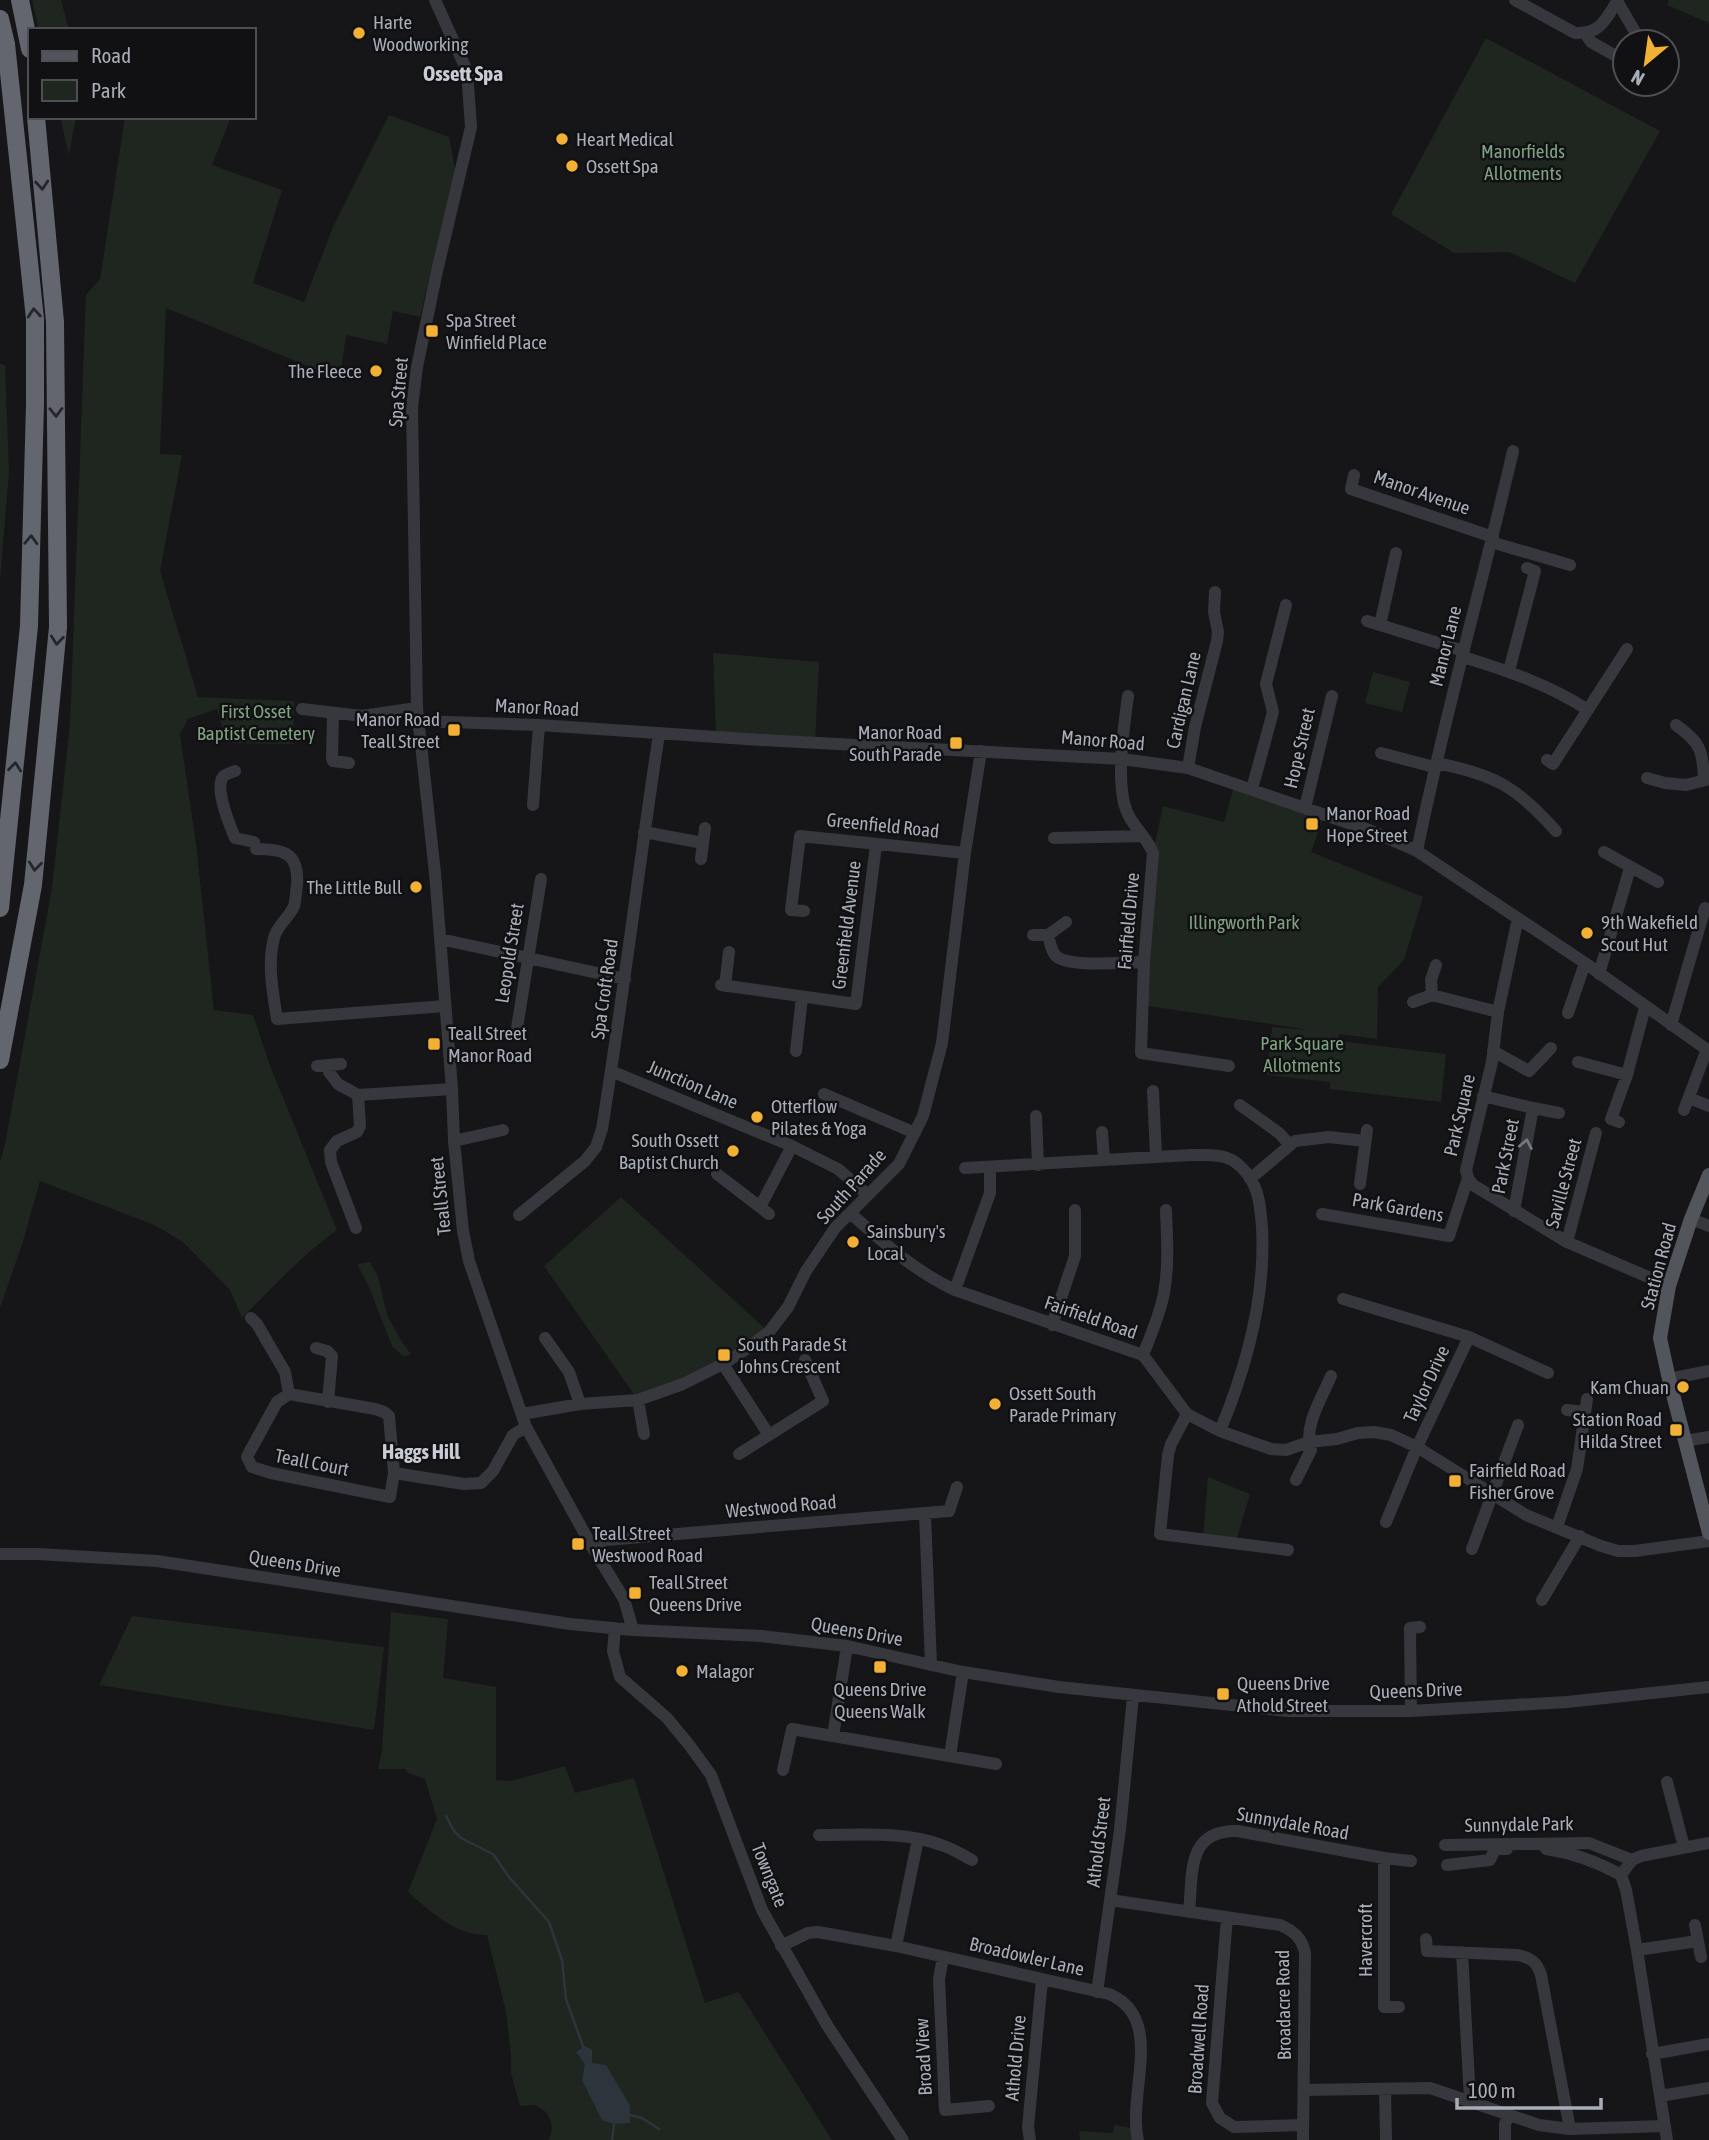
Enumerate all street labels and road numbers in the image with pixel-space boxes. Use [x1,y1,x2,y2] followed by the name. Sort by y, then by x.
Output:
[384,356,412,428] street label: Spa Street
[1371,465,1473,519] street label: Manor Avenue
[1424,604,1466,688] street label: Manor Lane
[1161,649,1205,751] street label: Cardigan Lane
[494,694,580,720] street label: Manor Road
[1279,706,1319,790] street label: Hope Street
[1060,725,1146,755] street label: Manor Road
[826,808,940,842] street label: Greenfield Road
[827,859,865,991] street label: Greenfield Avenue
[1113,871,1143,971] street label: Fairfield Drive
[490,901,528,1005] street label: Leopold Street
[586,937,622,1041] street label: Spa Croft Road
[644,1055,742,1113] street label: Junction Lane
[1439,1072,1479,1158] street label: Park Square
[1487,1117,1523,1195] street label: Park Street
[1540,1136,1586,1230] street label: Saville Street
[812,1144,890,1228] street label: South Parade
[425,1156,455,1236] street label: Teall Street
[1351,1188,1446,1226] street label: Park Gardens
[1636,1220,1680,1312] street label: Station Road
[1042,1291,1140,1343] street label: Fairfield Road
[1399,1342,1453,1426] street label: Taylor Drive
[273,1444,351,1480] street label: Teall Court
[725,1490,837,1522] street label: Westwood Road
[247,1545,343,1581] street label: Queens Drive
[809,1612,905,1650] street label: Queens Drive
[1369,1677,1463,1703] street label: Queens Drive
[1082,1795,1114,1889] street label: Athold Street
[1235,1802,1351,1844] street label: Sunnydale Road
[1464,1812,1574,1836] street label: Sunnydale Park
[747,1840,793,1910] street label: Towngate
[1354,1903,1376,1977] street label: Havercroft
[967,1932,1087,1980] street label: Broadowler Lane
[1271,1950,1295,2060] street label: Broadacre Road
[1183,1983,1213,2095] street label: Broadwell Road
[1000,2014,1030,2102] street label: Athold Drive
[910,2017,936,2096] street label: Broad View

